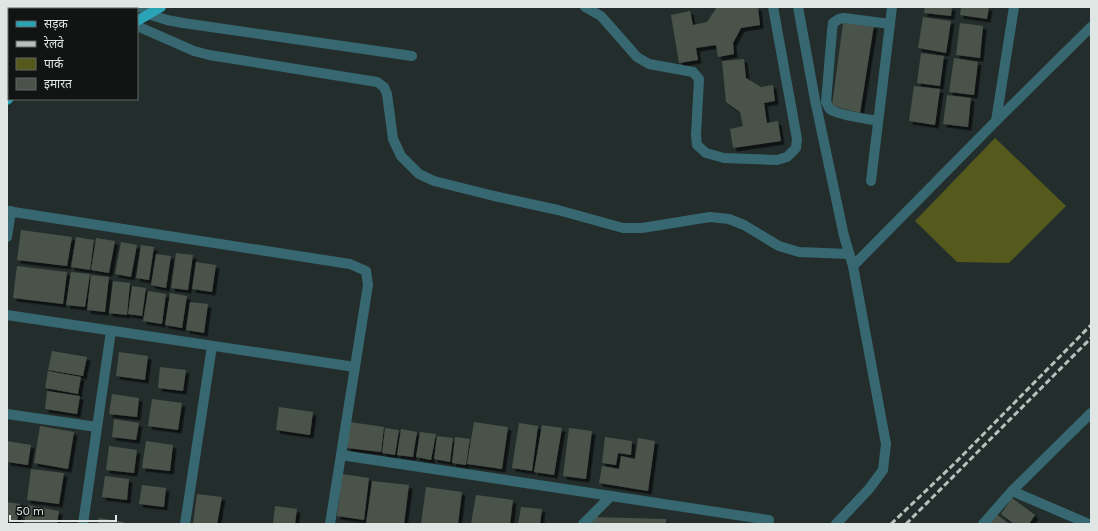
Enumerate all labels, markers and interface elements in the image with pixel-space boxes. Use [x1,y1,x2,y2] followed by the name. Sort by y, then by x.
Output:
[8,8,138,100] legend
[44,17,69,31] text: सड़क
[44,36,64,51] text: रेलवे
[44,57,64,71] text: पार्क
[44,77,73,91] text: इमारत
[10,497,116,523] scale bar
[16,504,44,518] text: 50 m

